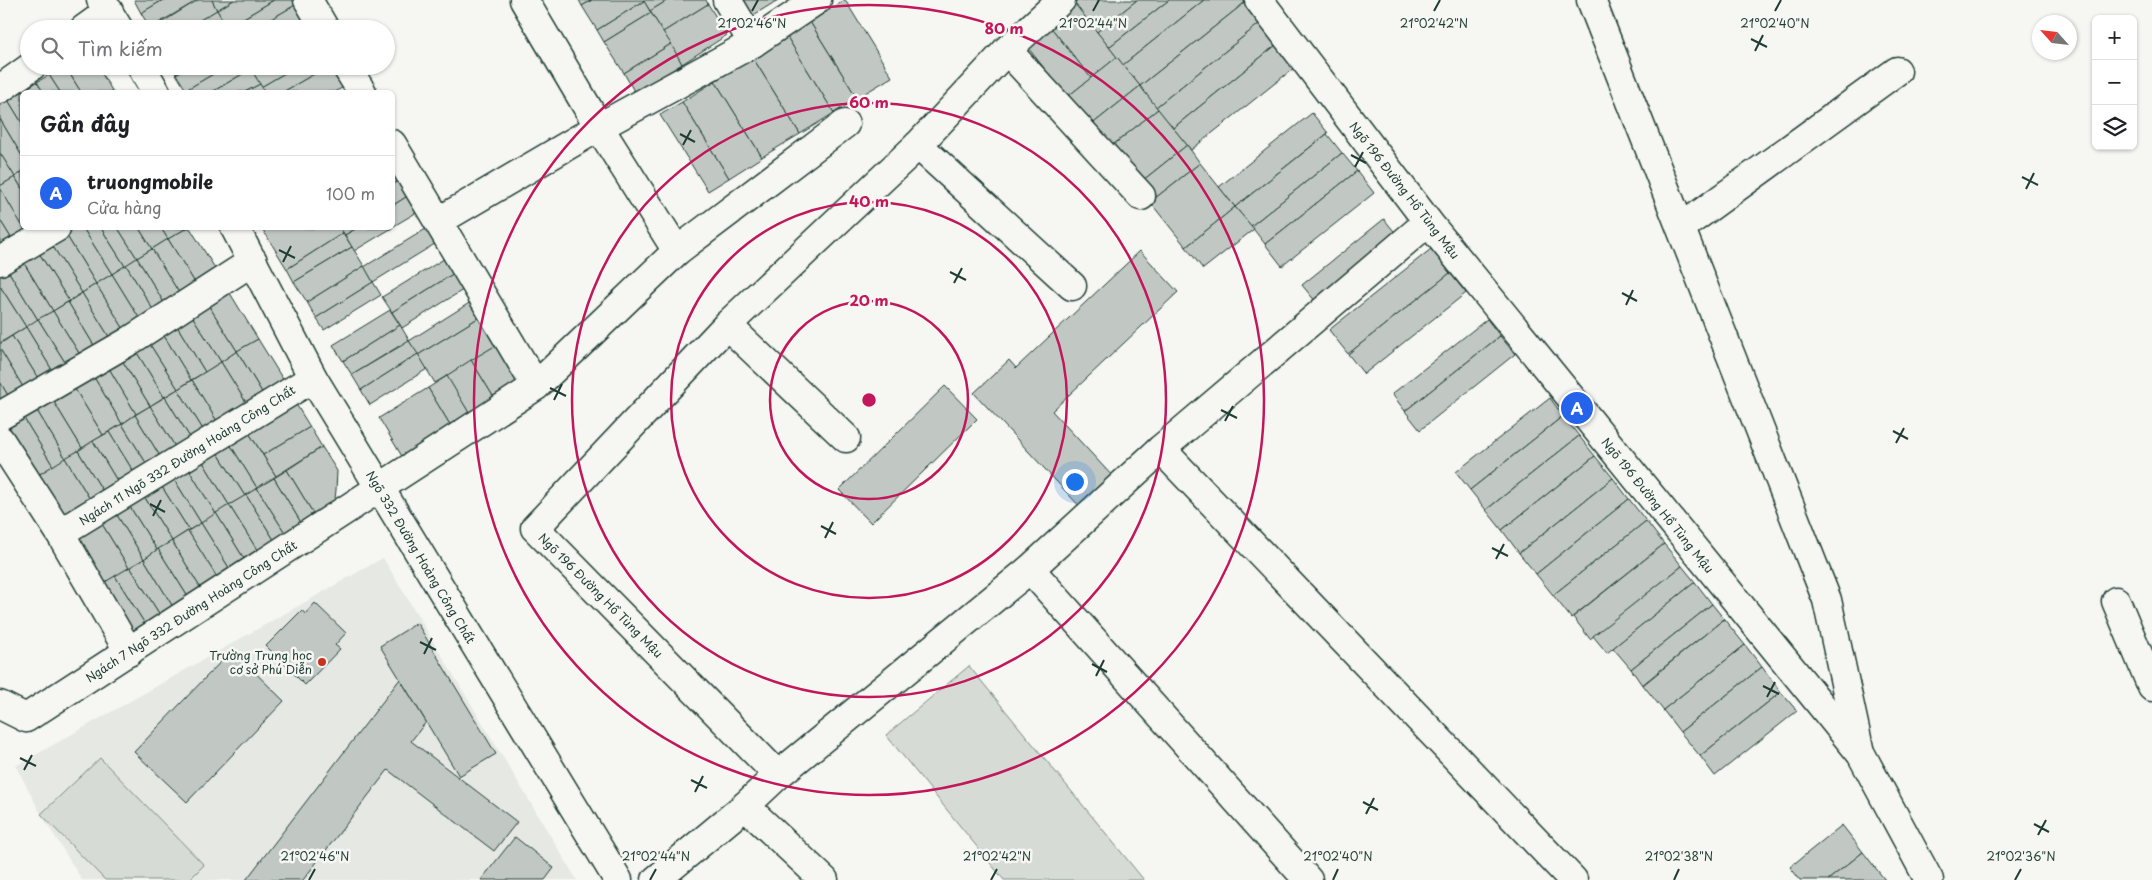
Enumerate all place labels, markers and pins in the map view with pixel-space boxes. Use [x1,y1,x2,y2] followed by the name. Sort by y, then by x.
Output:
[1561,389,1593,427] pin: A
[860,391,878,409] centre of rings
[209,646,312,678] place label: Trường Trung học cơ sở Phú Diễn
[316,656,328,668] marker: Trường Trung học cơ sở Phú Diễn

